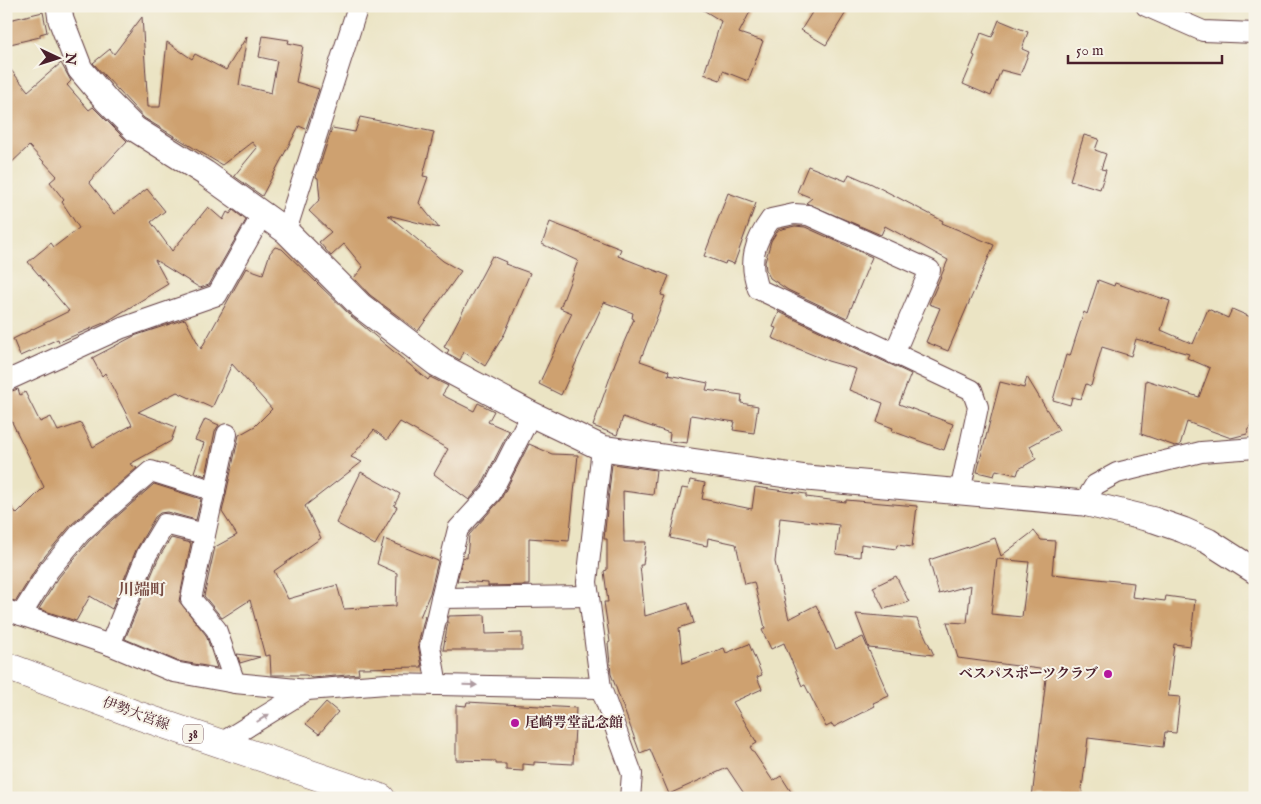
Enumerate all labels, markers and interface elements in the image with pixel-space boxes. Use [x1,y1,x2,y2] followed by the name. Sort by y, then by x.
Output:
[32,32,82,82] north arrow
[1068,32,1222,64] scale bar
[1076,41,1104,60] text: 50 m
[61,51,79,66] text: N
[118,581,166,601] district label: 川端町
[959,665,1098,683] place label: ベスパスポーツクラブ
[1102,668,1114,680] marker: ベスパスポーツクラブ
[462,682,478,690] one-way arrow
[100,694,172,734] street label: 伊勢大宮線
[256,713,269,722] one-way arrow
[525,714,623,732] place label: 尾崎咢堂記念館
[509,717,521,729] marker: 尾崎咢堂記念館
[183,724,203,744] road number: 38

